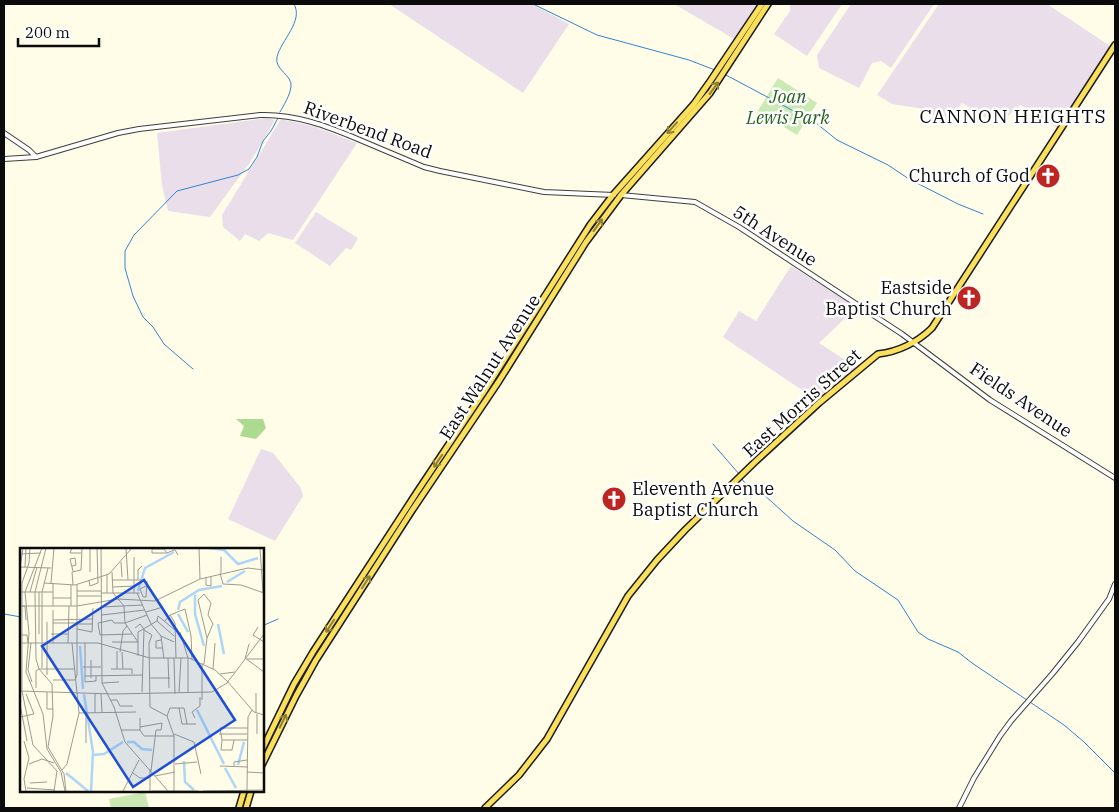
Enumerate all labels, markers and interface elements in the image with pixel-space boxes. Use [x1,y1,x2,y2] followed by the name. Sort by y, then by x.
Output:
[18,15,99,47] scale bar
[25,23,70,42] text: 200 m
[709,81,719,95] one-way arrow
[745,85,830,129] park label: Joan Lewis Park
[301,96,436,163] street label: Riverbend Road
[919,104,1107,128] district label: CANNON HEIGHTS
[666,122,678,135] one-way arrow
[1035,163,1061,189] church icon: Church of God
[909,164,1030,187] place label: Church of God
[729,200,822,271] street label: 5th Avenue
[593,218,603,232] one-way arrow
[825,276,952,320] place label: Eastside Baptist Church
[956,285,982,311] church icon: Eastside Baptist Church
[434,290,545,444] street label: East Walnut Avenue
[738,343,866,462] street label: East Morris Street
[966,357,1077,442] street label: Fields Avenue
[432,453,442,467] one-way arrow
[632,477,774,521] place label: Eleventh Avenue Baptist Church
[601,486,627,512] church icon: Eleventh Avenue Baptist Church
[20,548,264,792] inset map
[361,575,371,589] one-way arrow
[324,619,335,633] one-way arrow
[279,714,289,729] one-way arrow

